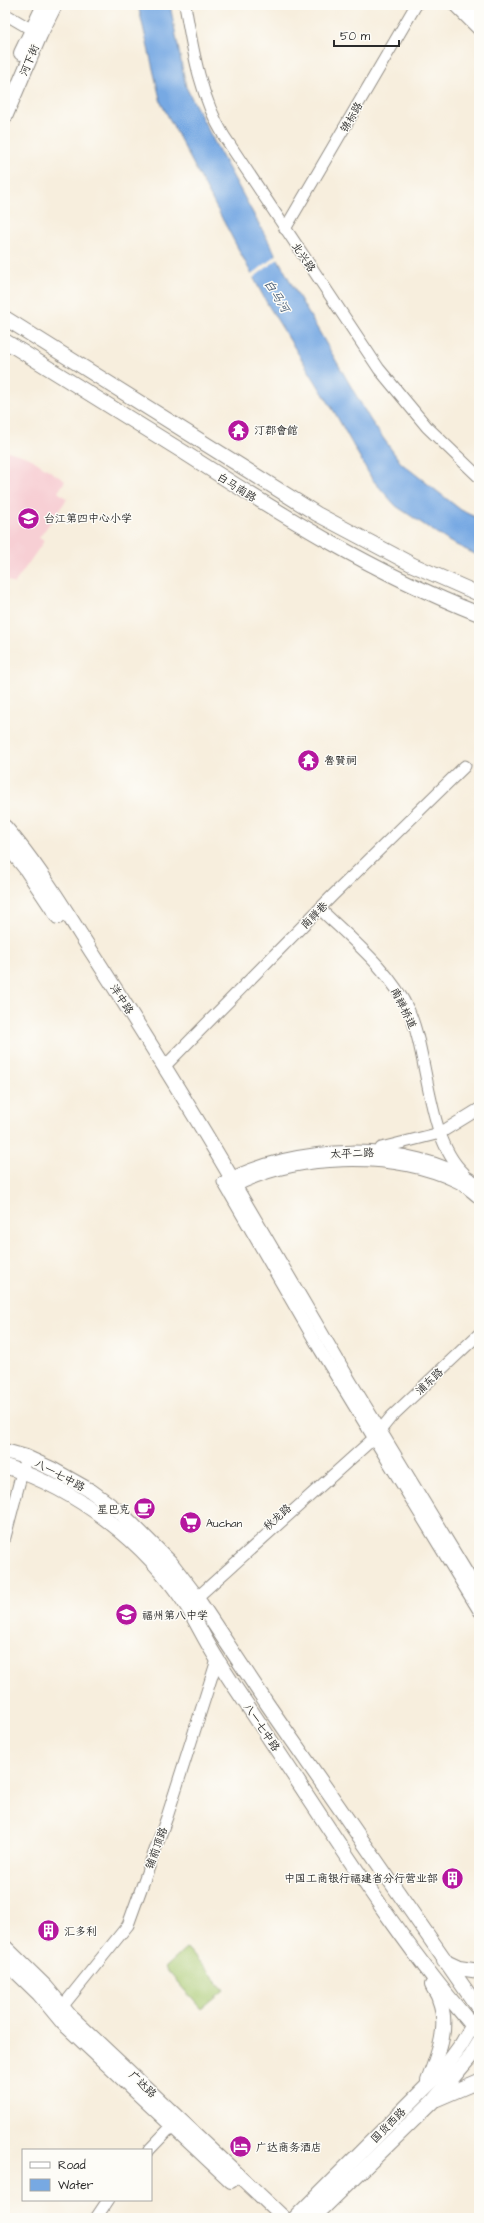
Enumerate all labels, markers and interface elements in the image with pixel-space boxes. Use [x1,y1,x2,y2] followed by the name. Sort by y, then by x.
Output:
[334,22,399,48] scale bar
[340,28,371,45] text: 50 m
[16,41,43,78] street label: 河下街
[337,99,366,135] street label: 锦标路
[288,239,319,275] street label: 北兴路
[260,276,294,318] water label: 白马河
[226,417,252,443] temple icon: 汀郡會館
[254,423,298,438] place label: 汀郡會館
[214,469,259,505] street label: 白马南路
[16,505,42,531] school or university icon: 台江第四中心小学
[44,511,132,526] place label: 台江第四中心小学
[296,747,322,773] temple icon: 魯賢祠
[324,753,357,768] place label: 魯賢祠
[297,898,331,932] street label: 南禅巷
[106,981,137,1017] street label: 洋中路
[387,985,420,1031] street label: 南禅桥道
[330,1145,374,1162] street label: 太平二路
[412,1365,447,1398] street label: 浦东路
[32,1456,88,1495] street label: 八一七中路
[132,1496,158,1522] cafe icon: 星巴克
[260,1501,295,1534] street label: 秋龙路
[97,1502,130,1517] place label: 星巴克
[178,1510,204,1536] supermarket icon: Auchan
[206,1516,243,1531] place label: Auchan
[114,1602,140,1628] school or university icon: 福州第八中学
[142,1608,208,1623] place label: 福州第八中学
[240,1700,283,1754] street label: 八一七中路
[142,1825,171,1871] street label: 铺前顶路
[440,1865,466,1891] building icon: 中国工商银行福建省分行营业部
[284,1871,438,1886] place label: 中国工商银行福建省分行营业部
[36,1918,62,1944] building icon: 汇多利
[64,1924,97,1939] place label: 汇多利
[125,2068,160,2101] street label: 广达路
[367,2104,409,2146] street label: 国货西路
[228,2134,254,2160] hotel icon: 广达商务酒店
[256,2140,322,2155] place label: 广达商务酒店
[22,2149,152,2201] legend
[58,2157,86,2174] text: Road
[58,2177,94,2194] text: Water

